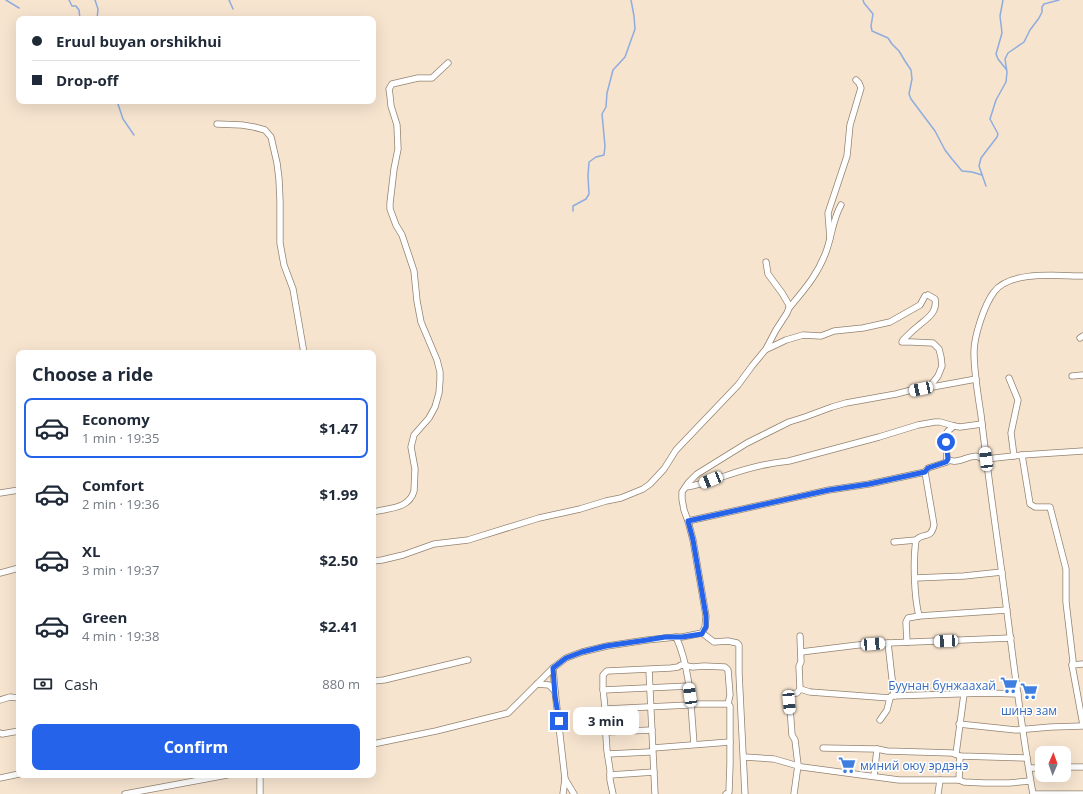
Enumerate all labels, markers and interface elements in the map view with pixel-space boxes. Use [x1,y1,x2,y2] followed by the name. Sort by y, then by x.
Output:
[56,31,222,51] text: Eruul buyan orshikhui
[56,70,118,90] text: Drop-off
[32,362,153,386] text: Choose a ride
[908,381,934,397] car
[82,409,150,429] text: Economy
[34,410,70,446] icon: car
[319,418,358,438] text: $1.47
[82,429,159,447] text: 1 min · 19:35
[937,433,955,451] route start
[979,446,993,472] car
[698,470,724,490] car
[82,475,144,495] text: Comfort
[34,476,70,512] icon: car
[319,484,358,504] text: $1.99
[82,495,159,513] text: 2 min · 19:36
[82,541,100,561] text: XL
[34,542,70,578] icon: car
[319,550,358,570] text: $2.50
[82,561,159,579] text: 3 min · 19:37
[82,607,127,627] text: Green
[34,608,70,644] icon: car
[319,616,358,636] text: $2.41
[82,627,159,645] text: 4 min · 19:38
[934,634,958,648] car
[861,637,885,651] car
[32,673,54,695] icon: cash
[64,674,98,694] text: Cash
[322,675,360,693] text: 880 m
[999,675,1019,695] supermarket icon: Буунан бунжаахай
[888,677,996,694] place label: Буунан бунжаахай
[1019,681,1039,701] supermarket icon: шинэ зам
[682,682,698,708] car
[782,690,796,714] car
[1001,702,1057,719] place label: шинэ зам
[573,707,639,735] callout: 3 min
[550,712,568,730] route end
[588,712,624,730] text: 3 min
[32,724,360,770] button: Confirm
[1035,746,1071,782] north arrow
[1035,746,1071,782] map controls
[837,755,857,775] supermarket icon: миний оюу эрдэнэ
[860,757,968,774] place label: миний оюу эрдэнэ

